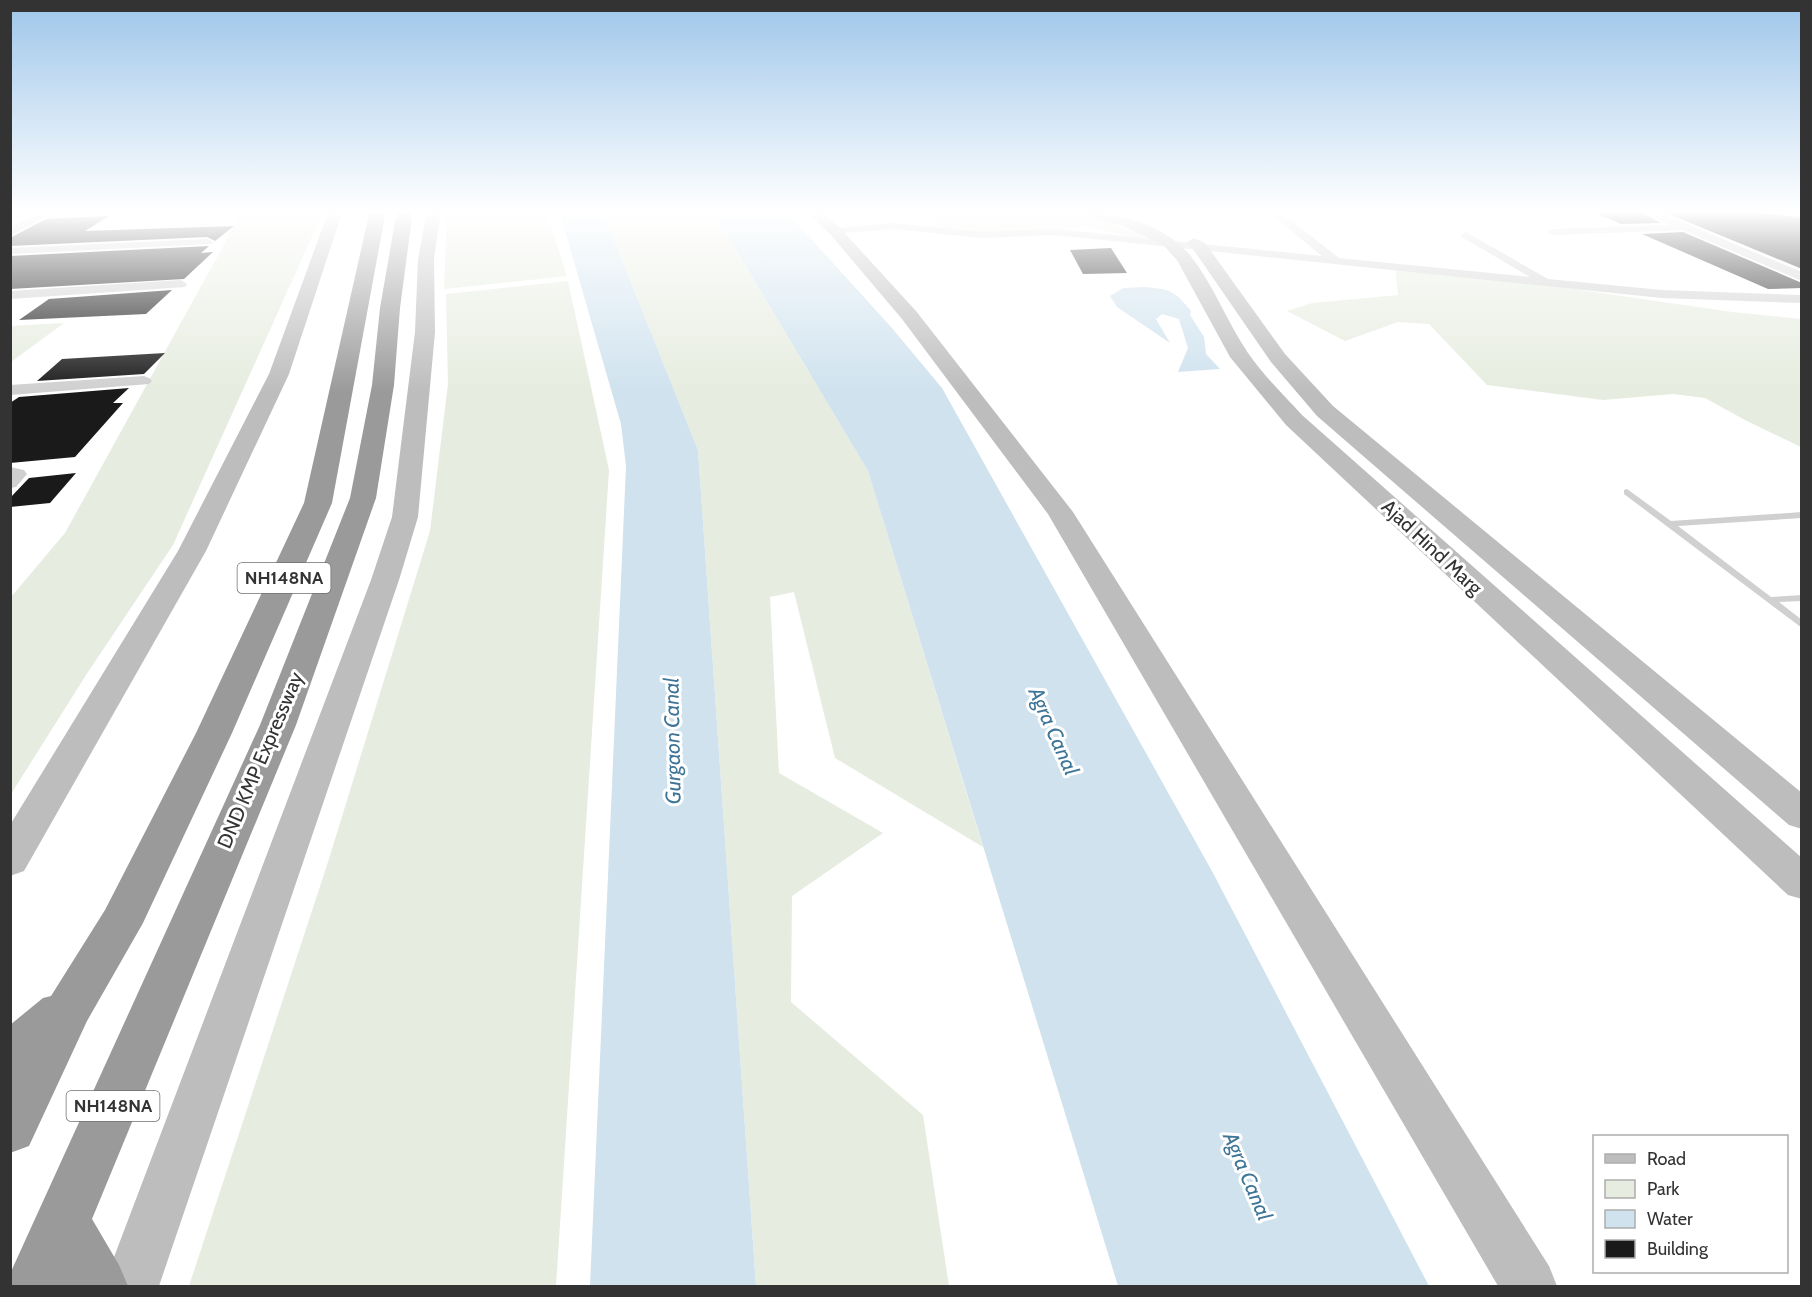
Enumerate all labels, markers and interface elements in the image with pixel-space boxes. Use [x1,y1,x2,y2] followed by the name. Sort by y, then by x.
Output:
[1377,494,1488,600] street label: Ajad Hind Marg
[238,563,330,593] road number: NH148NA
[212,668,308,852] street label: DND KMP Expressway
[658,677,686,804] water label: Gurgaon Canal
[1023,682,1084,779] water label: Agra Canal
[66,1091,160,1121] road number: NH148NA
[1218,1127,1278,1224] water label: Agra Canal
[1593,1135,1788,1273] legend
[1647,1148,1686,1170] text: Road
[1647,1178,1680,1200] text: Park
[1647,1208,1693,1230] text: Water
[1647,1238,1709,1260] text: Building

